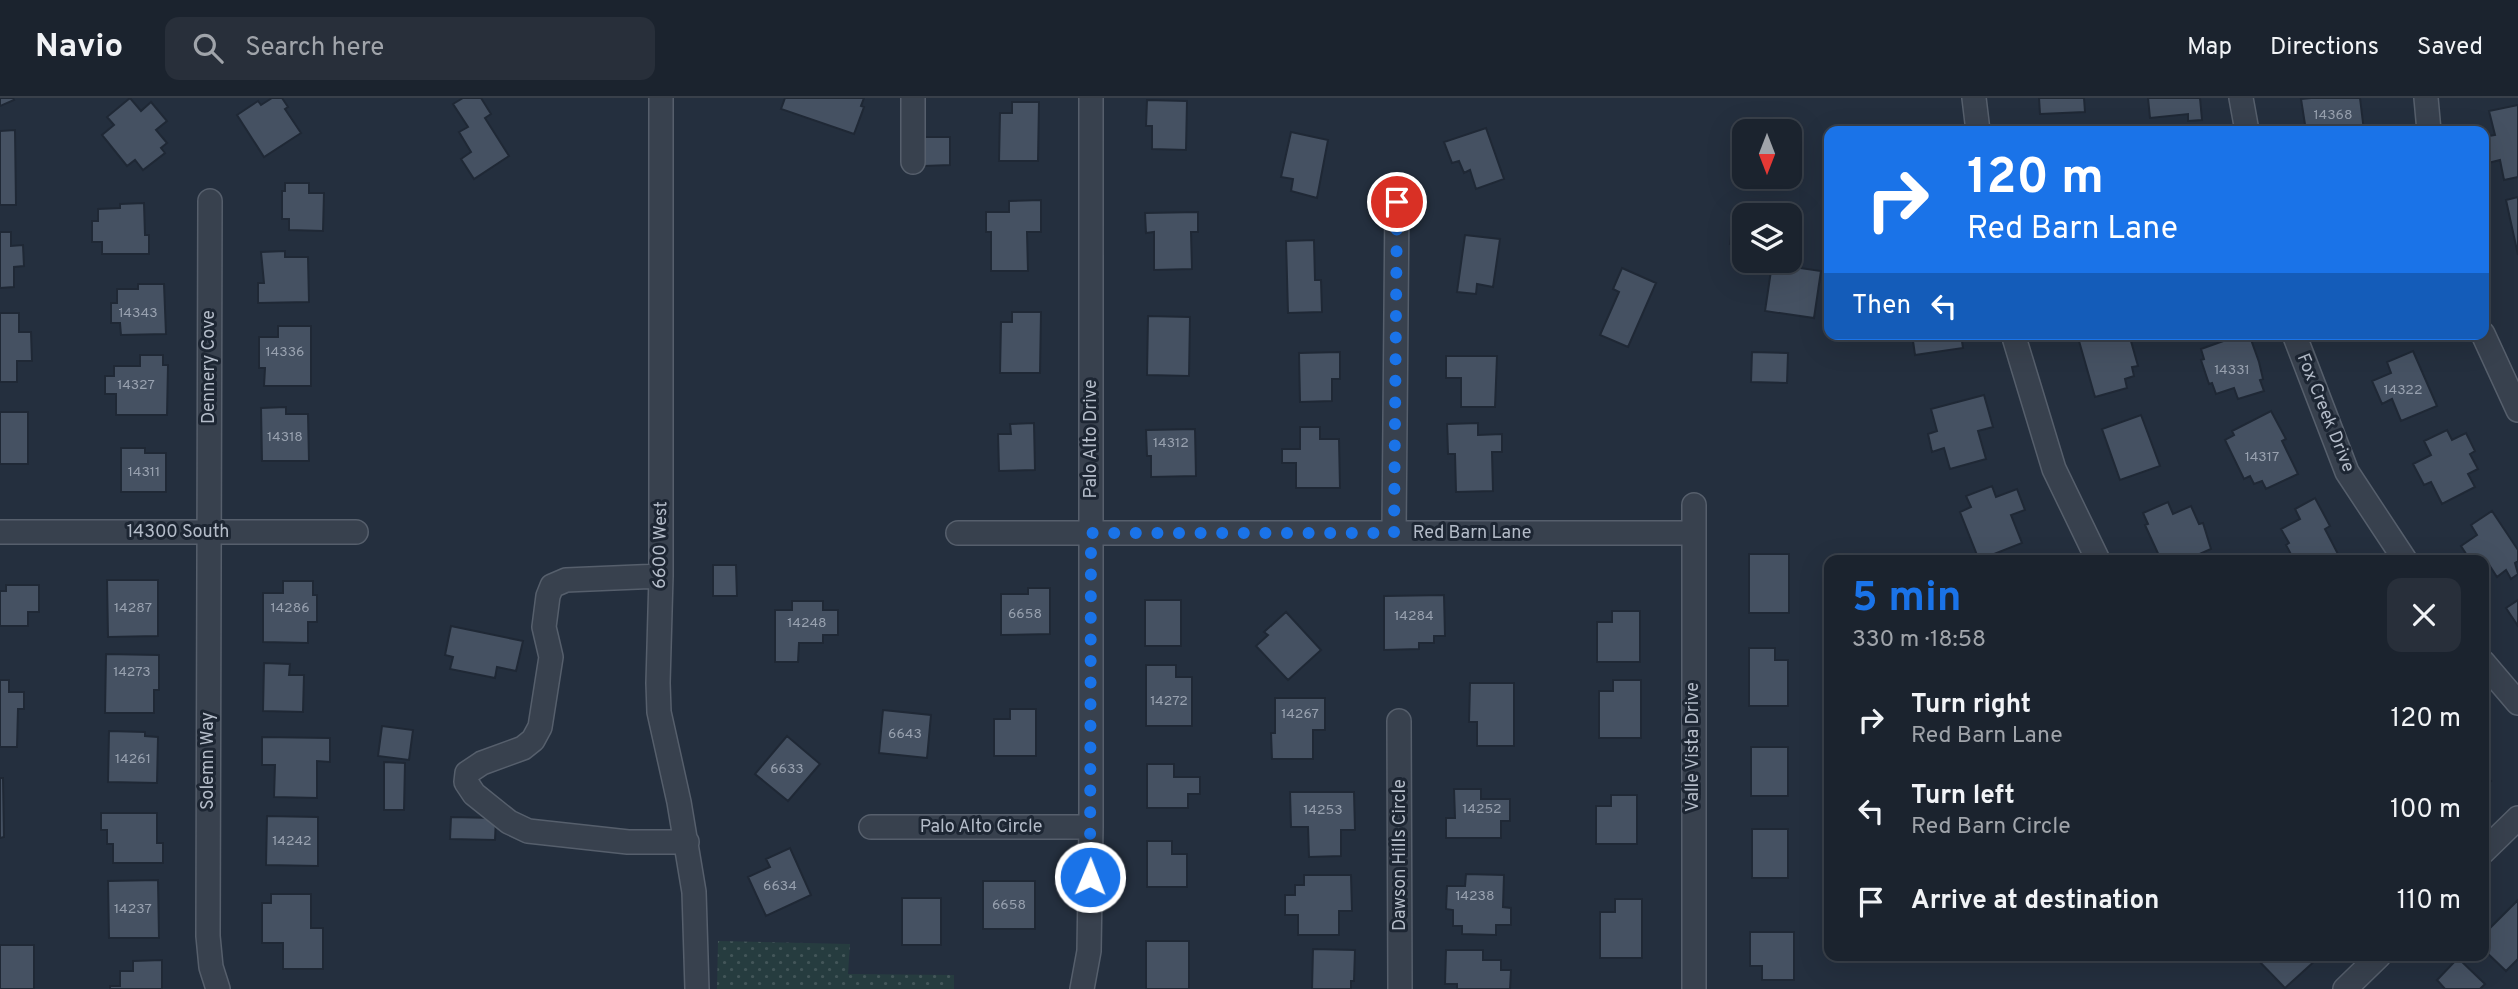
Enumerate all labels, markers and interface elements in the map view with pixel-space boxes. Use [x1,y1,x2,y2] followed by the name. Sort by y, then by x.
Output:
[165,17,655,80] search box
[35,27,123,69] text: Navio
[189,29,227,67] icon: search
[245,32,384,65] text: Search here
[2187,33,2232,63] text: Map
[2270,33,2379,63] text: Directions
[2417,33,2483,63] text: Saved
[2314,107,2352,124] house number: 14368
[1732,119,1802,189] north arrow
[1732,119,1802,273] map controls
[1967,149,2104,211] text: 120 m
[1852,154,1943,245] icon: right
[1367,172,1427,232] pin
[1378,183,1416,221] icon: arrive
[1732,203,1802,273] button: layers
[1967,210,2178,250] text: Red Barn Lane
[1925,287,1963,325] icon: left
[1852,290,1911,323] text: Then
[118,305,158,322] house number: 14343
[198,310,221,424] street label: Dennery Cove
[266,344,304,361] house number: 14336
[2291,350,2359,476] street label: Fox Creek Drive
[2214,362,2250,379] house number: 14331
[117,377,155,394] house number: 14327
[1080,379,1103,499] street label: Palo Alto Drive
[2384,382,2422,399] house number: 14322
[267,429,303,446] house number: 14318
[1153,435,1189,452] house number: 14312
[2245,449,2279,466] house number: 14317
[128,464,160,481] house number: 14311
[649,501,673,589] street label: 6600 West
[127,521,229,544] street label: 14300 South
[1413,522,1531,545] street label: Red Barn Lane
[1852,573,1962,626] text: 5 min
[2387,578,2461,652] button: close
[114,600,152,617] house number: 14287
[270,600,310,617] house number: 14286
[1008,606,1042,623] house number: 6658
[1394,608,1434,625] house number: 14284
[787,615,827,632] house number: 14248
[1852,626,1986,655] text: 330 m · 18:58
[113,664,151,681] house number: 14273
[1682,682,1705,812] street label: Valle Vista Drive
[1911,689,2031,722] text: Turn right
[1150,693,1188,710] house number: 14272
[1852,701,1890,739] icon: right
[2391,703,2461,736] text: 120 m
[1281,706,1319,723] house number: 14267
[197,712,220,810] street label: Solemn Way
[1911,722,2063,751] text: Red Barn Lane
[888,726,922,743] house number: 6643
[115,751,151,768] house number: 14261
[770,761,804,778] house number: 6633
[1389,779,1412,931] street label: Dawson Hills Circle
[1911,780,2015,813] text: Turn left
[1852,792,1890,830] icon: left
[2390,794,2461,827] text: 100 m
[1462,801,1502,818] house number: 14252
[1303,802,1343,819] house number: 14253
[1911,813,2071,842] text: Red Barn Circle
[920,816,1042,839] street label: Palo Alto Circle
[272,833,312,850] house number: 14242
[1053,840,1127,914] position arrow
[763,878,797,895] house number: 6634
[1852,883,1890,921] icon: arrive
[1911,885,2159,918] text: Arrive at destination
[2397,885,2461,918] text: 110 m
[1455,888,1495,905] house number: 14238
[992,897,1026,914] house number: 6658
[114,901,152,918] house number: 14237

